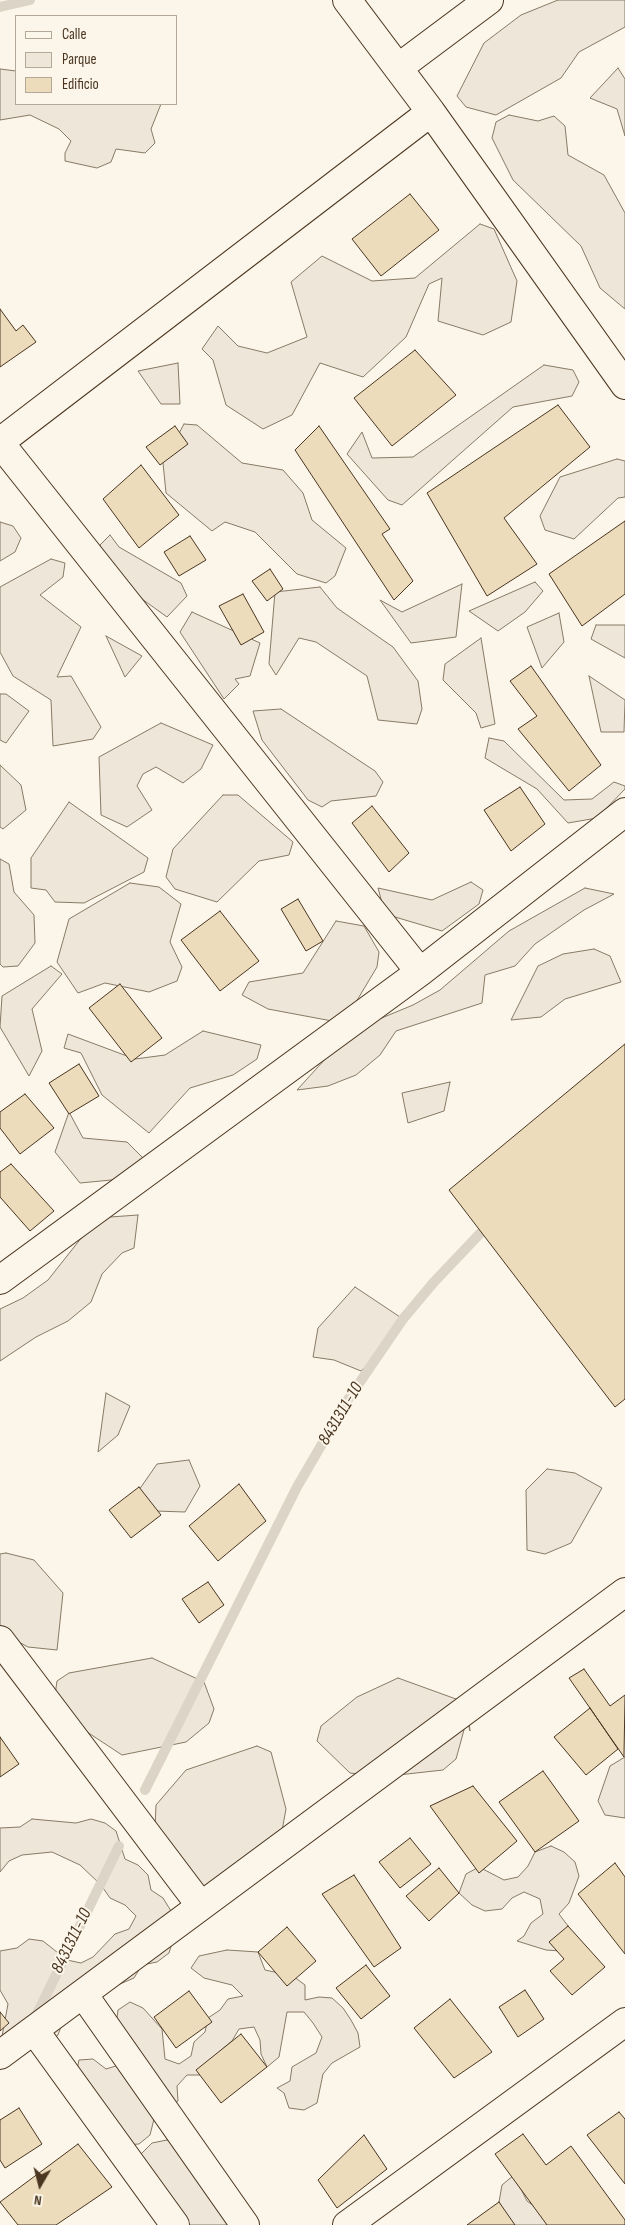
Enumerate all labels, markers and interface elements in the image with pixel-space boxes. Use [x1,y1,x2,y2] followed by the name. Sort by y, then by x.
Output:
[15,15,178,105] legend
[62,25,86,44] text: Calle
[62,50,97,69] text: Parque
[62,75,99,94] text: Edificio
[314,1379,368,1449] water label: 8431311-10
[47,1905,97,1977] water label: 8431311-10
[15,2160,65,2210] north arrow
[33,2191,43,2209] text: N

